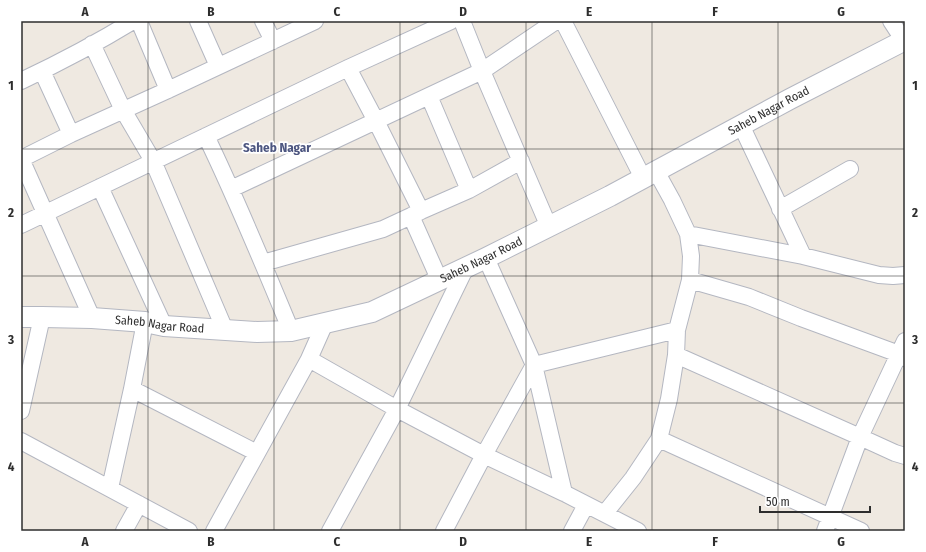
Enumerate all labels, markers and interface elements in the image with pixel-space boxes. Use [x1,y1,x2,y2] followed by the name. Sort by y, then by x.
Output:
[80,4,89,19] text: A
[207,4,215,19] text: B
[334,4,341,19] text: C
[459,4,467,19] text: D
[586,4,592,19] text: E
[712,4,718,19] text: F
[837,4,845,19] text: G
[8,78,14,93] text: 1
[912,78,918,93] text: 1
[726,83,812,138] street label: Saheb Nagar Road
[243,140,311,155] district label: Saheb Nagar
[7,205,14,220] text: 2
[911,205,918,220] text: 2
[438,234,525,286] street label: Saheb Nagar Road
[115,313,205,336] street label: Saheb Nagar Road
[7,332,14,347] text: 3
[911,332,918,347] text: 3
[8,459,15,474] text: 4
[912,459,919,474] text: 4
[760,488,870,514] scale bar
[766,495,790,509] text: 50 m
[80,534,89,549] text: A
[207,534,215,549] text: B
[334,534,341,549] text: C
[459,534,467,549] text: D
[586,534,592,549] text: E
[712,534,718,549] text: F
[837,534,845,549] text: G

